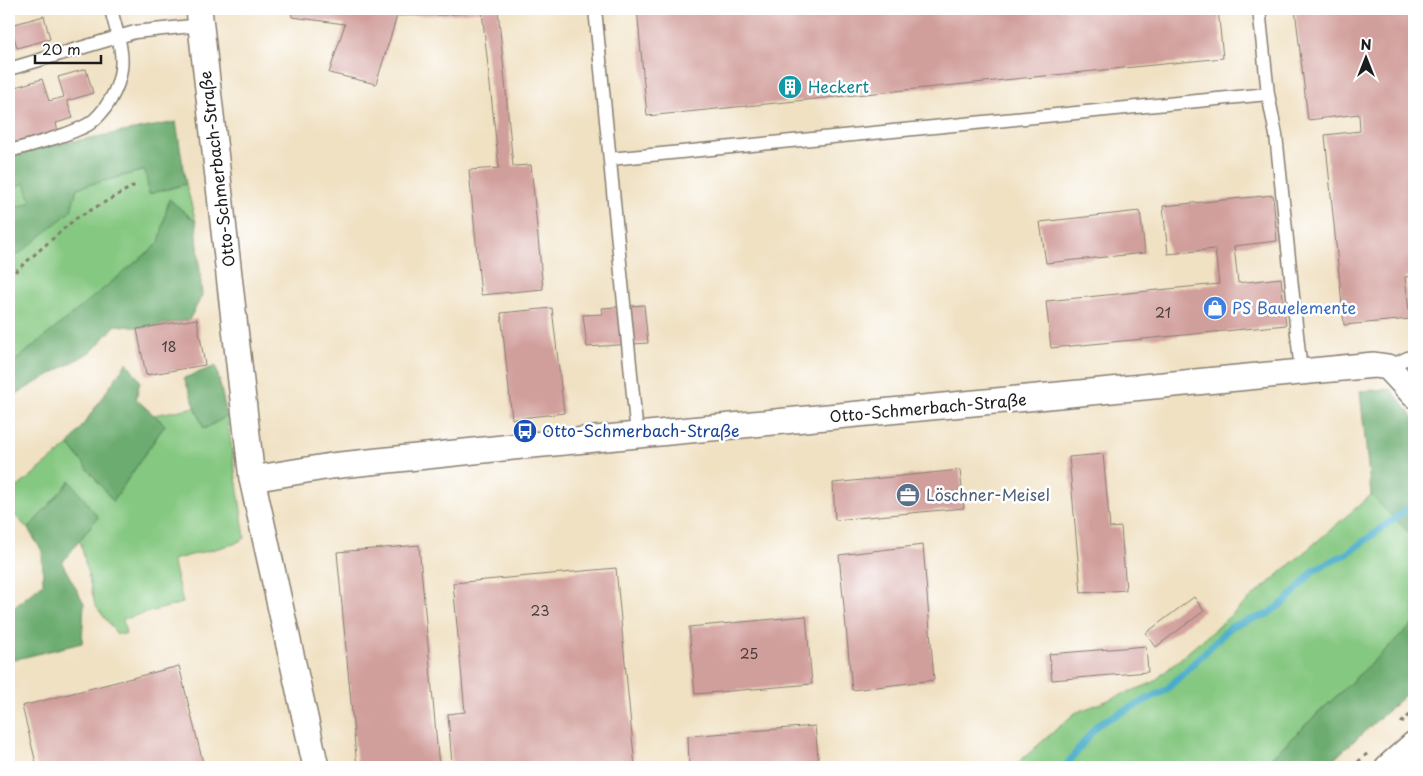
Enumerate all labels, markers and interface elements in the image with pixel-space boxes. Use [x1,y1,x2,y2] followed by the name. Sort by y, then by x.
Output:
[35,32,101,64] scale bar
[1340,32,1390,82] north arrow
[1360,34,1372,55] text: N
[42,37,81,60] text: 20 m
[192,70,240,269] street label: Otto-Schmerbach-Straße
[777,74,803,100] building icon: Heckert
[808,74,869,98] place label: Heckert
[1202,295,1228,321] shop icon: PS Bauelemente
[1232,295,1356,319] place label: PS Bauelemente
[1155,302,1171,323] house number: 21
[161,336,177,357] house number: 18
[828,386,1027,428] street label: Otto-Schmerbach-Straße
[512,418,538,444] bus stop icon: Otto-Schmerbach-Straße
[542,418,740,442] place label: Otto-Schmerbach-Straße
[895,482,921,508] office icon: Löschner-Meisel
[926,482,1050,506] place label: Löschner-Meisel
[531,600,549,621] house number: 23
[740,643,758,664] house number: 25

